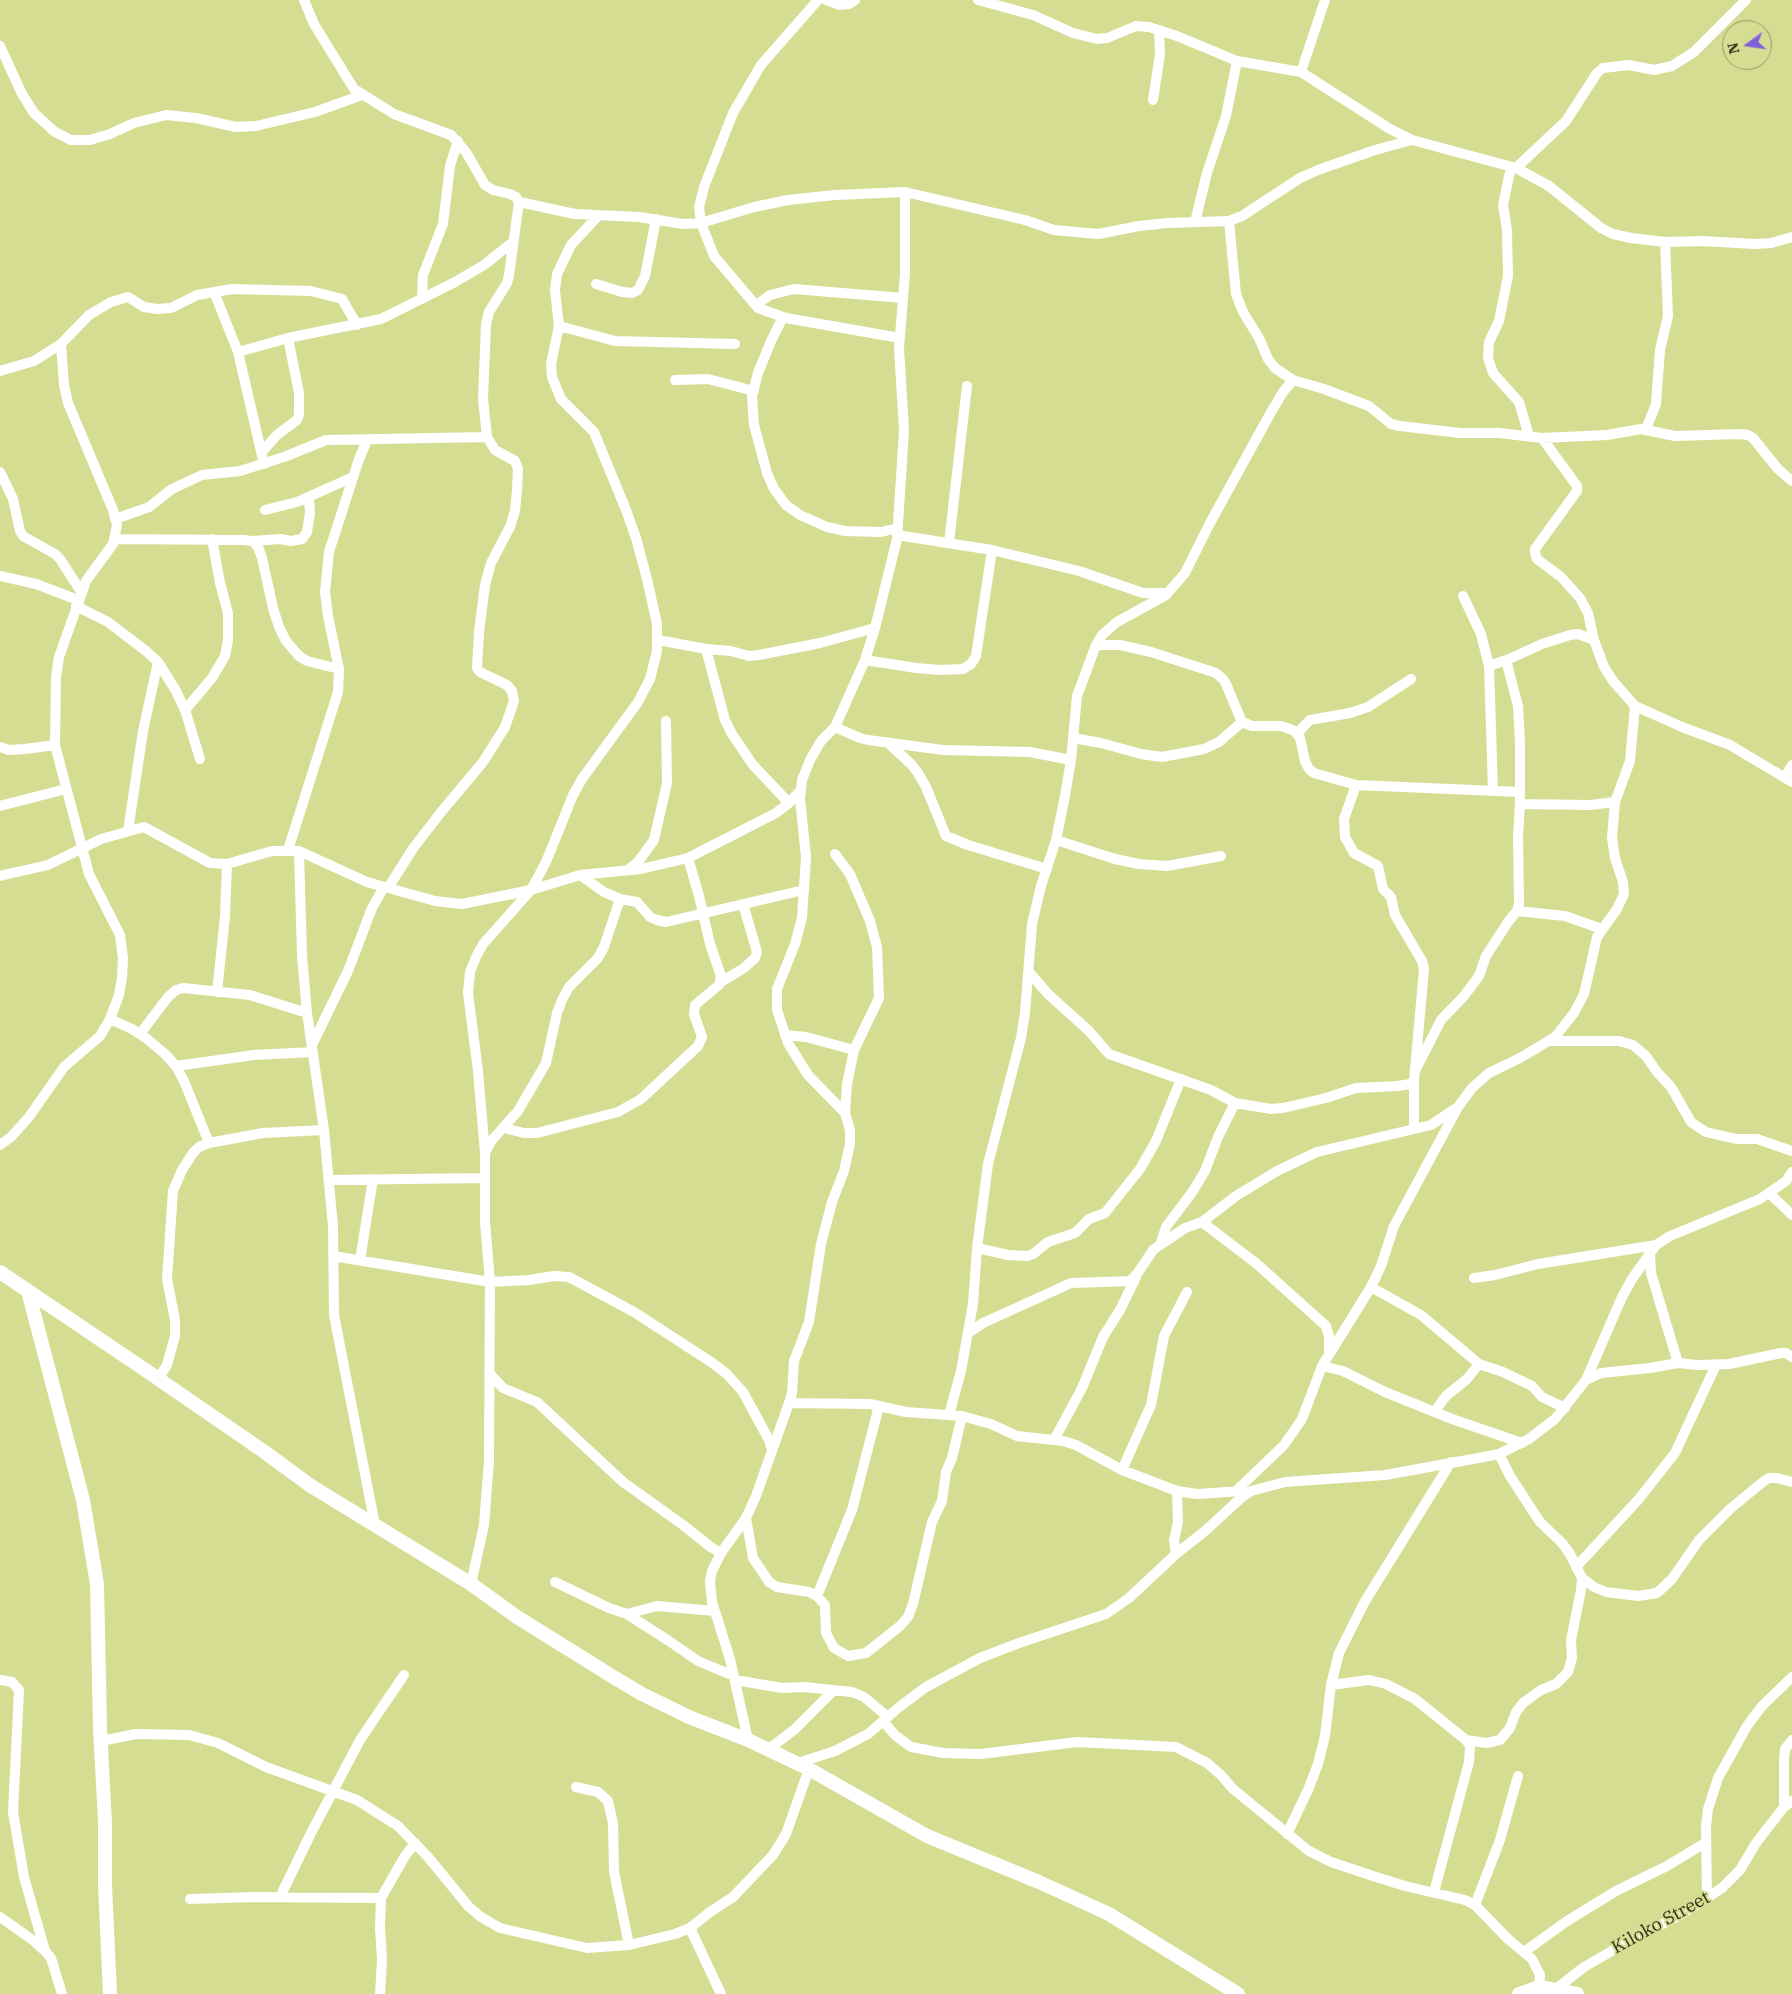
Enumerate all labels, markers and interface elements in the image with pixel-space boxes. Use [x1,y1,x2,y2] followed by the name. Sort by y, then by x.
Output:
[1722,20,1772,70] north arrow
[1723,41,1743,56] text: N
[1608,1887,1714,1959] street label: Kiloko Street

